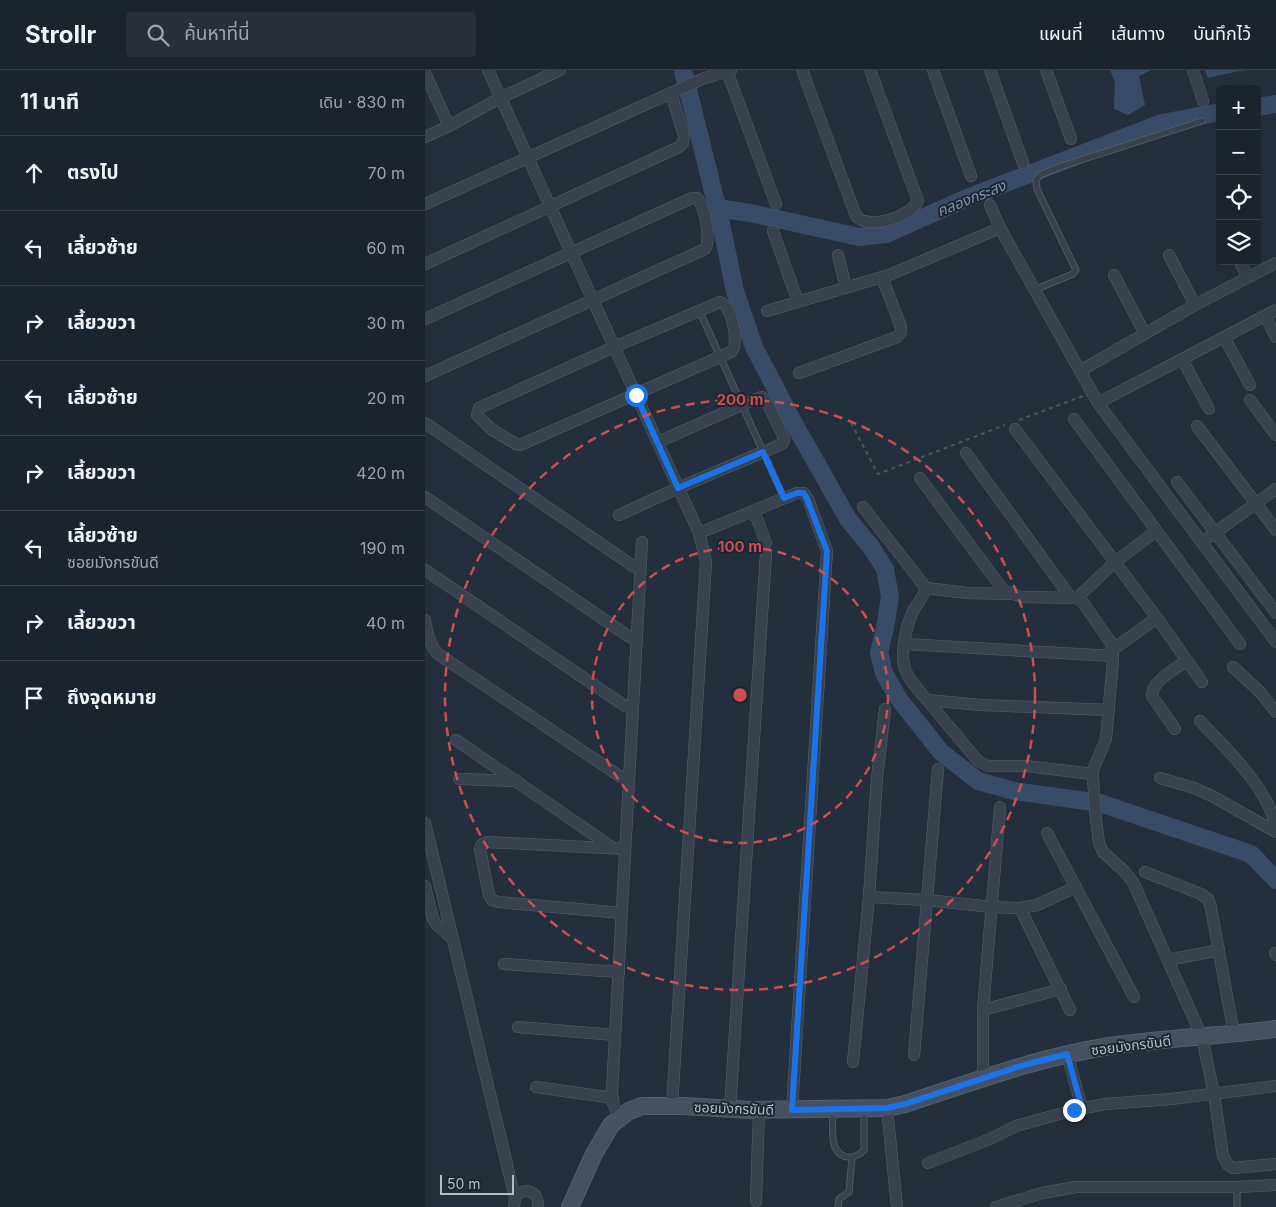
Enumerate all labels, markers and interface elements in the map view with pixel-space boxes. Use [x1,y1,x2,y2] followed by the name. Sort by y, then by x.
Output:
[126,12,476,57] search box
[25,20,96,49] text: Strollr
[144,21,172,49] icon: search
[184,22,250,45] text: ค้นหาที่นี่
[1039,23,1083,44] text: แผนที่
[1111,23,1165,44] text: เส้นทาง
[1193,23,1251,44] text: บันทึกไว้
[1216,85,1261,265] map controls
[1216,85,1261,130] button: +
[20,89,79,114] text: 11 นาที
[319,92,405,112] text: เดิน · 830 m
[1216,130,1261,175] button: −
[20,159,48,187] icon: ahead
[67,161,119,184] text: ตรงไป
[368,163,405,183] text: 70 m
[934,175,1009,220] water label: คลองกระสง
[1216,175,1261,220] button: locate
[1216,220,1261,265] button: layers
[20,234,48,262] icon: left
[67,236,138,259] text: เลี้ยวซ้าย
[366,238,405,258] text: 60 m
[20,309,48,337] icon: right
[67,311,136,334] text: เลี้ยวขวา
[367,313,405,333] text: 30 m
[20,384,48,412] icon: left
[625,384,648,407] route start
[67,386,138,409] text: เลี้ยวซ้าย
[367,388,405,408] text: 20 m
[717,390,763,409] text: 200 m
[20,459,48,487] icon: right
[67,461,136,484] text: เลี้ยวขวา
[356,463,405,483] text: 420 m
[67,524,138,547] text: เลี้ยวซ้าย
[20,534,48,562] icon: left
[718,537,762,556] text: 100 m
[360,538,405,558] text: 190 m
[67,552,159,572] text: ซอยมังกรขันดี
[20,609,48,637] icon: right
[67,611,136,634] text: เลี้ยวขวา
[366,613,405,633] text: 40 m
[20,684,48,712] icon: arrive
[67,686,157,709] text: ถึงจุดหมาย
[731,686,749,704] centre of rings
[1090,1032,1172,1058] street label: ซอยมังกรขันดี
[694,1098,774,1118] street label: ซอยมังกรขันดี
[1063,1099,1086,1122] route end
[440,1172,514,1195] scale bar
[447,1175,481,1192] text: 50 m

